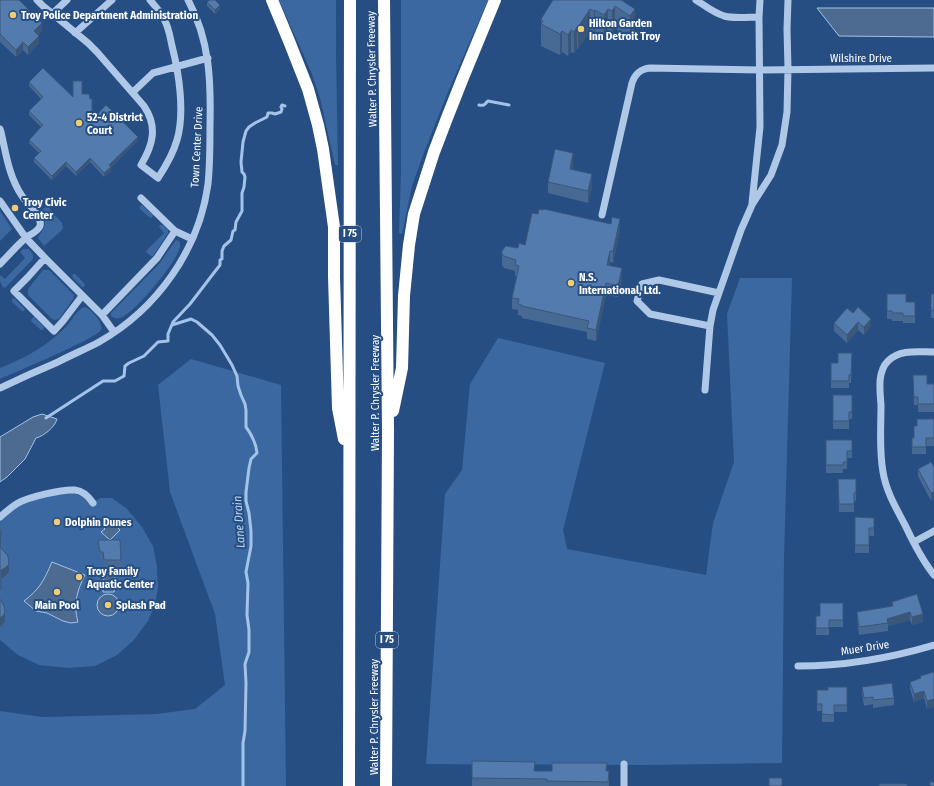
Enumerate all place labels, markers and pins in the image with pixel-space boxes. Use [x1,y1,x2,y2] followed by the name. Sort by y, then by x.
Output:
[21,9,198,22] place label: Troy Police Department Administration
[8,10,18,20] marker: Troy Police Department Administration
[589,17,661,43] place label: Hilton Garden Inn Detroit Troy
[576,24,586,34] marker: Hilton Garden Inn Detroit Troy
[87,111,143,137] place label: 52-4 District Court
[74,118,84,128] marker: 52-4 District Court
[23,196,67,222] place label: Troy Civic Center
[10,203,20,213] marker: Troy Civic Center
[579,271,661,297] place label: N.S. International, Ltd.
[566,278,576,288] marker: N.S. International, Ltd.
[65,516,132,529] place label: Dolphin Dunes
[52,517,62,527] marker: Dolphin Dunes
[86,565,155,591] place label: Troy Family Aquatic Center
[74,572,84,582] marker: Troy Family Aquatic Center
[52,587,62,597] marker: Main Pool
[35,599,80,612] place label: Main Pool
[116,599,166,612] place label: Splash Pad
[103,600,113,610] marker: Splash Pad

